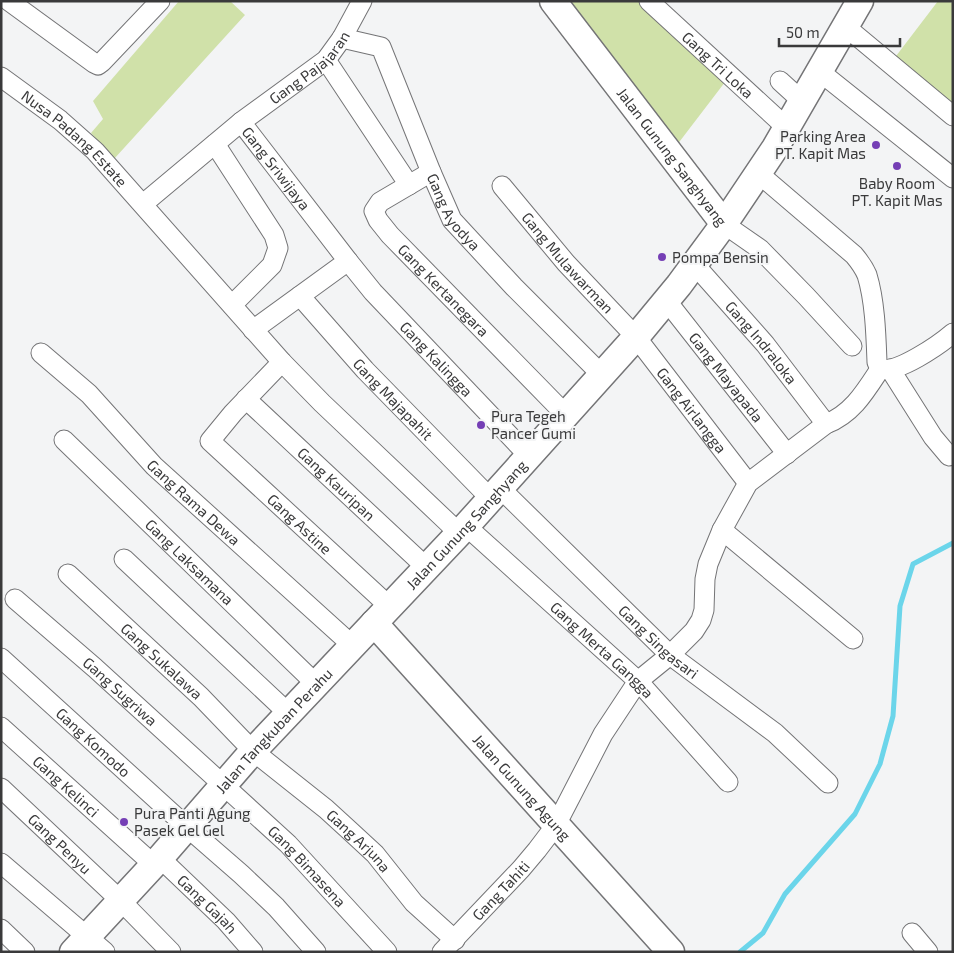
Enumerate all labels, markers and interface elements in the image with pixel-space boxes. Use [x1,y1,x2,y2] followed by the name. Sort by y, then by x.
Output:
[779,15,900,47] scale bar
[786,23,820,41] text: 50 m
[679,27,757,102] street label: Gang Tri Loka
[266,28,353,108] street label: Gang Pajajaran
[614,84,731,230] street label: Jalan Gunung Sanghyang
[18,86,131,190] street label: Nusa Padang Estate
[239,123,314,213] street label: Gang Sriwijaya
[775,127,866,162] place label: Parking Area PT. Kapit Mas
[870,139,882,151] marker: Parking Area PT. Kapit Mas
[891,160,903,172] marker: Baby Room PT. Kapit Mas
[424,171,484,254] street label: Gang Ayodya
[851,174,943,209] place label: Baby Room PT. Kapit Mas
[518,208,618,317] street label: Gang Mulawarman
[395,240,493,340] street label: Gang Kertanegara
[672,248,769,266] place label: Pompa Bensin
[656,251,668,263] marker: Pompa Bensin
[722,297,801,387] street label: Gang Indraloka
[397,317,477,400] street label: Gang Kalingga
[686,328,767,426] street label: Gang Mayapada
[350,354,437,444] street label: Gang Majapahit
[653,364,731,456] street label: Gang Airlangga
[491,407,576,442] place label: Pura Tegeh Pancer Gumi
[475,419,487,431] marker: Pura Tegeh Pancer Gumi
[294,443,379,524] street label: Gang Kauripan
[402,455,531,593] street label: Jalan Gunung Sanghyang
[144,456,244,549] street label: Gang Rama Dewa
[264,490,336,558] street label: Gang Astine
[142,515,238,609] street label: Gang Laksamana
[547,598,658,702] street label: Gang Merta Gangga
[615,601,702,682] street label: Gang Singasari
[118,619,206,703] street label: Gang Sukalawa
[80,653,161,729] street label: Gang Sugriwa
[212,664,336,797] street label: Jalan Tangkuban Perahu
[53,704,134,780] street label: Gang Komodo
[470,730,575,844] street label: Jalan Gunung Agung
[30,752,103,820] street label: Gang Kelinci
[134,804,251,839] place label: Pura Panti Agung Pasek Gel Gel
[323,805,395,876] street label: Gang Arjuna
[25,809,95,878] street label: Gang Penyu
[118,816,130,828] marker: Pura Panti Agung Pasek Gel Gel
[265,822,350,910] street label: Gang Bimasena
[468,857,533,924] street label: Gang Tahiti
[174,871,241,937] street label: Gang Gajah

